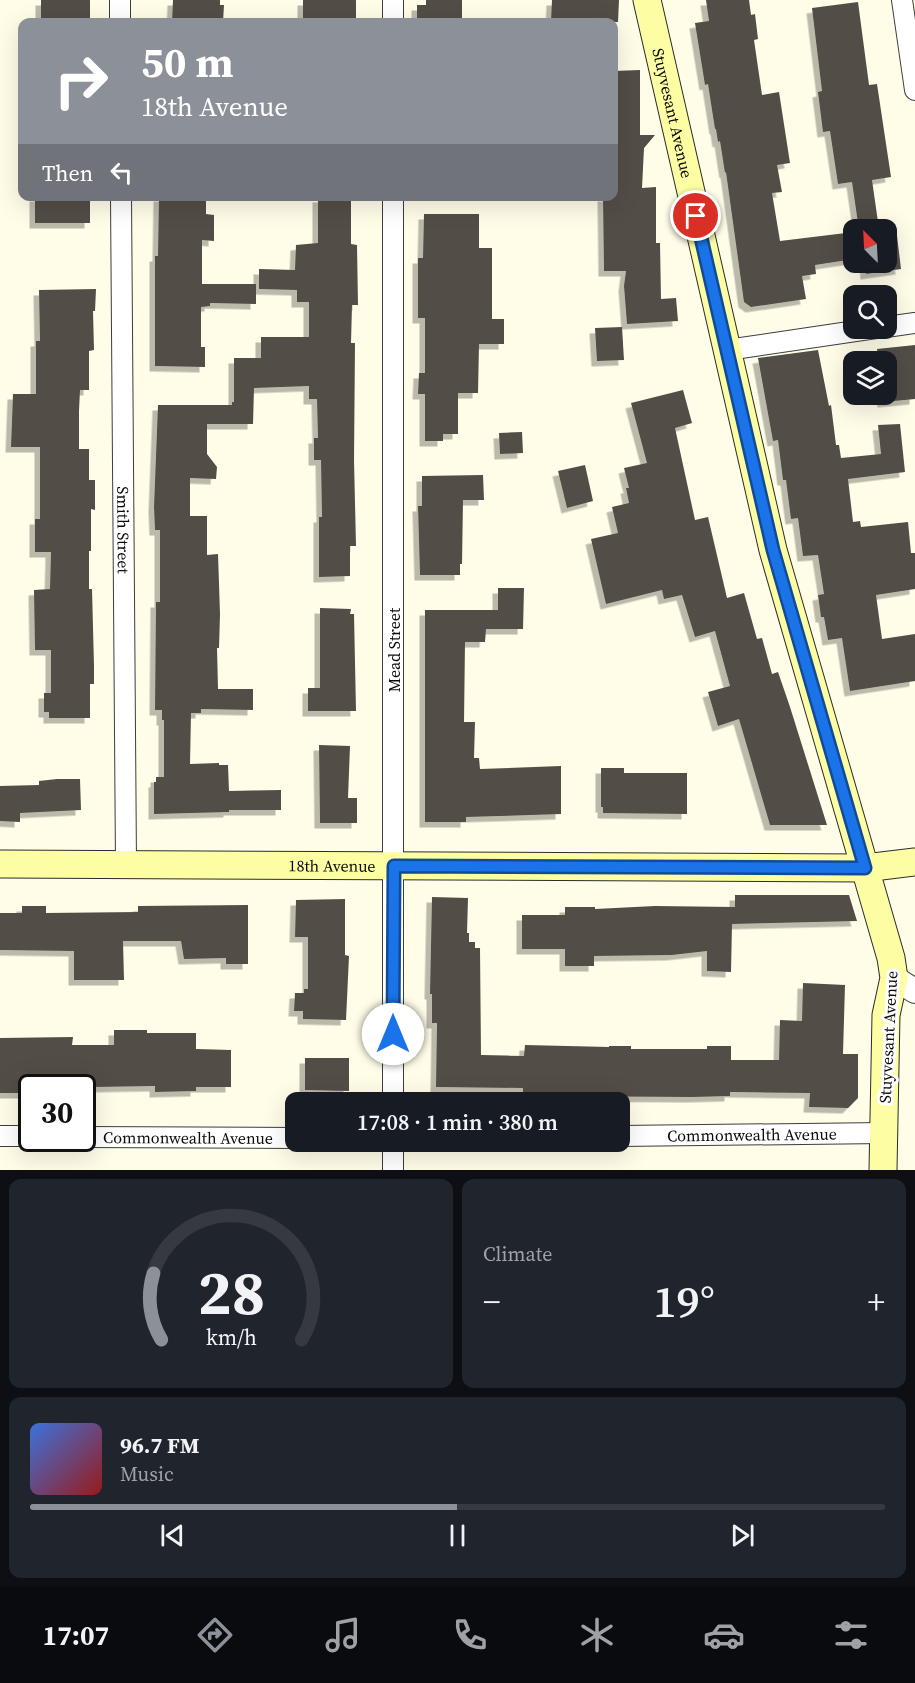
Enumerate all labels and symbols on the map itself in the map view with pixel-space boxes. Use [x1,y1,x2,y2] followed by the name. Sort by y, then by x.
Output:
[647,46,698,180] street label: Stuyvesant Avenue
[670,190,721,241] pin
[843,219,897,273] north arrow
[112,486,135,575] street label: Smith Street
[383,607,405,692] street label: Mead Street
[288,854,376,877] street label: 18th Avenue
[874,970,902,1104] street label: Stuyvesant Avenue
[361,1002,425,1066] position arrow
[18,1074,96,1152] speed limit sign: 30
[667,1123,837,1146] street label: Commonwealth Avenue
[103,1126,273,1149] street label: Commonwealth Avenue

